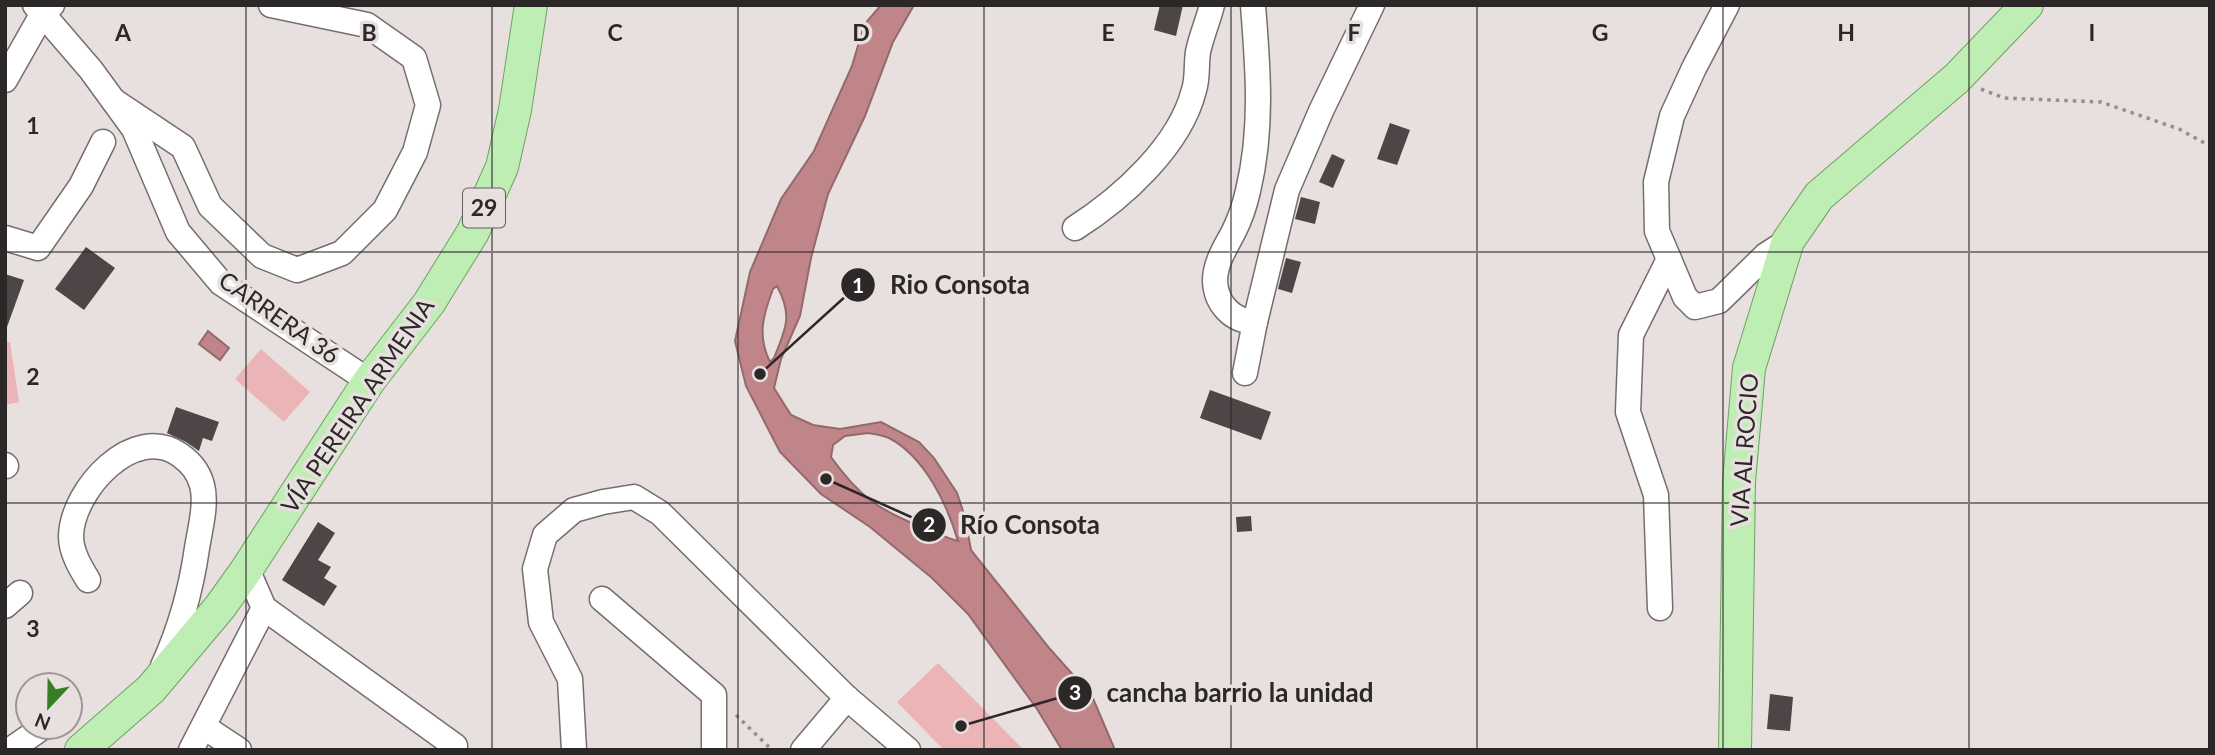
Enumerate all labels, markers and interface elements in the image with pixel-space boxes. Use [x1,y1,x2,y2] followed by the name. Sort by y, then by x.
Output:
[114,18,132,46] text: A
[361,18,377,46] text: B
[607,18,623,46] text: C
[852,18,870,46] text: D
[1101,18,1115,46] text: E
[1347,18,1361,46] text: F
[1592,18,1608,46] text: G
[1837,18,1855,46] text: H
[2089,18,2095,46] text: I
[26,111,40,139] text: 1
[463,188,505,228] road number: 29
[841,262,1044,309] callout: Rio Consota
[214,265,346,369] street label: CARRERA 36
[890,268,1030,300] text: Rio Consota
[852,272,864,297] text: 1
[274,292,440,518] street label: VÍA PEREIRA ARMENIA
[26,362,40,390] text: 2
[1724,372,1763,528] street label: VIA AL ROCIO
[911,502,1114,549] callout: Río Consota
[960,508,1100,540] text: Río Consota
[923,511,935,536] text: 2
[26,614,40,642] text: 3
[1057,670,1387,717] callout: cancha barrio la unidad
[14,671,84,741] north arrow
[1107,676,1373,708] text: cancha barrio la unidad
[1069,679,1081,704] text: 3
[31,709,54,736] text: N

